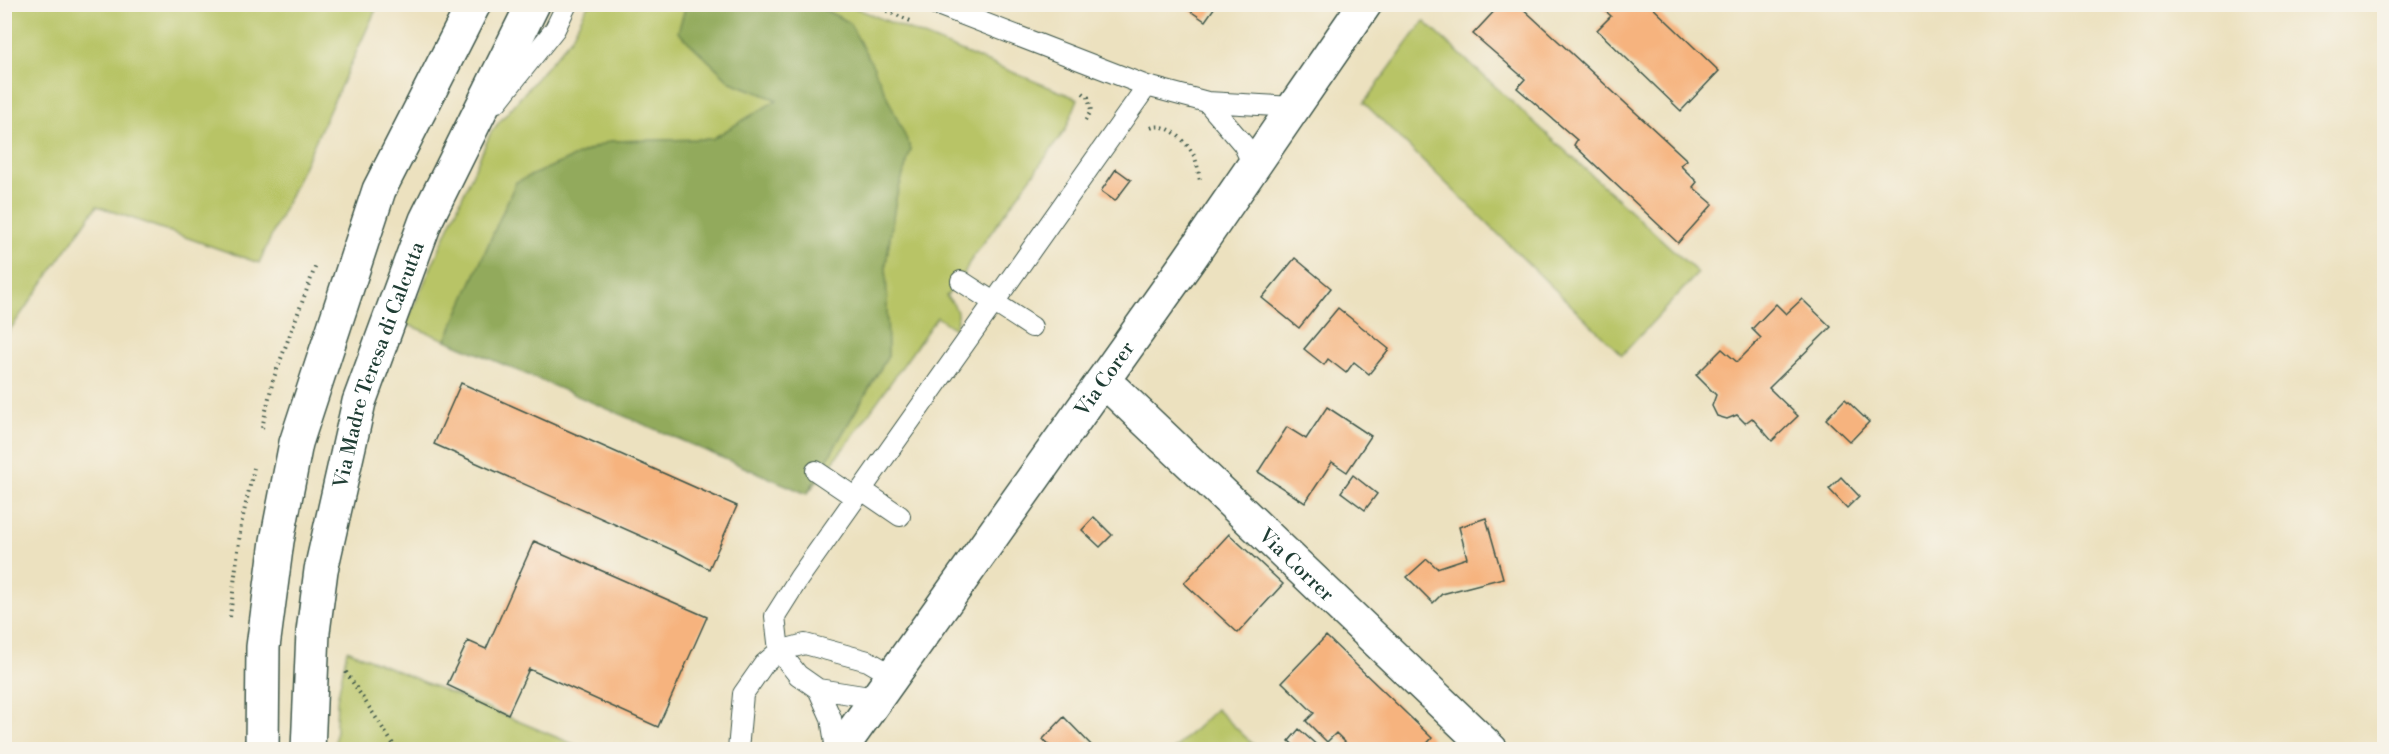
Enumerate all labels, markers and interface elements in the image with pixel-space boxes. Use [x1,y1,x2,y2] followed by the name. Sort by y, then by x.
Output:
[329,238,431,492] street label: Via Madre Teresa di Calcutta
[1070,337,1141,423] street label: Via Corer
[1252,523,1339,608] street label: Via Correr

